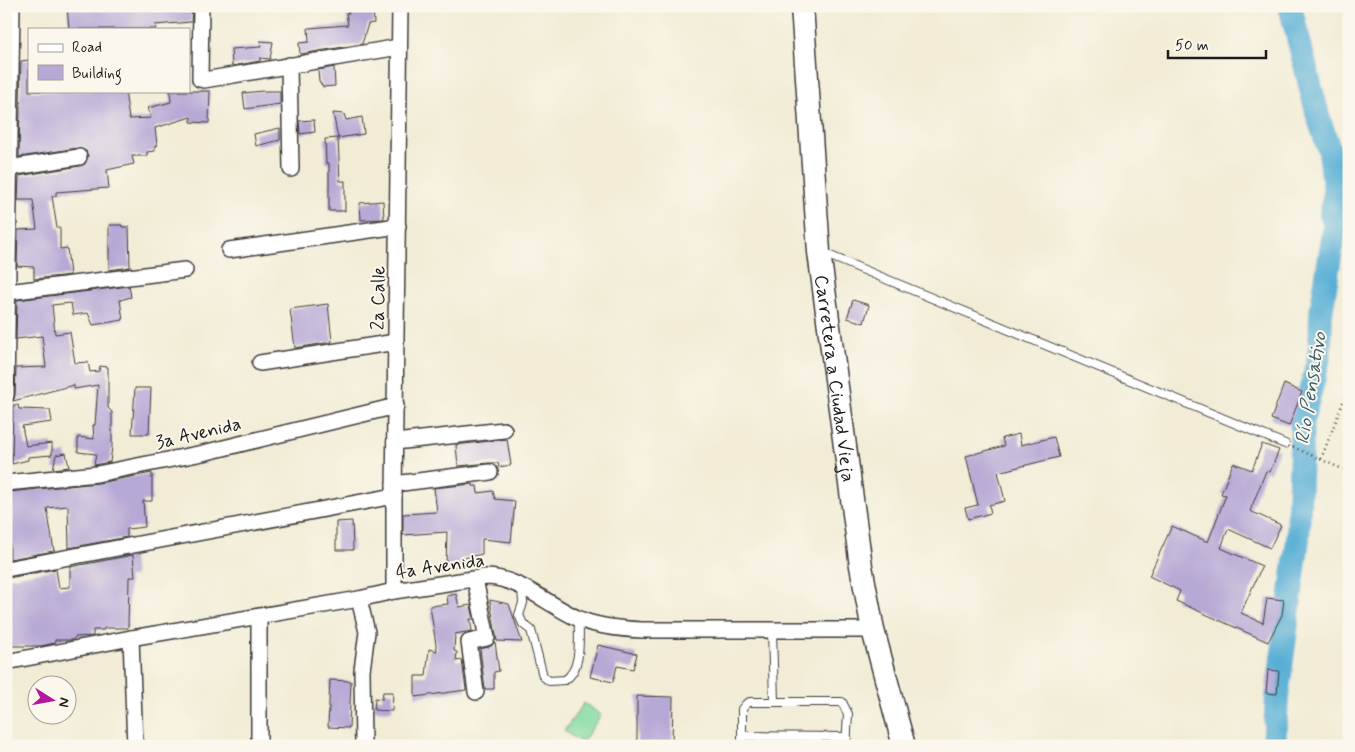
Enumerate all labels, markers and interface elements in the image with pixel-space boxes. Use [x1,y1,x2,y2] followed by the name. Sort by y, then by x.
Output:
[28,28,190,92] legend
[1168,28,1265,60] scale bar
[1175,36,1209,56] text: 50 m
[72,38,102,58] text: Road
[72,64,122,85] text: Building
[365,266,392,330] street label: 2a Calle
[808,273,861,484] street label: Carretera a Ciudad Vieja
[1289,330,1334,446] water label: Río Pensativo
[153,411,244,455] street label: 3a Avenida
[394,548,486,585] street label: 4a Avenida
[28,674,78,724] north arrow
[54,696,74,709] text: N

